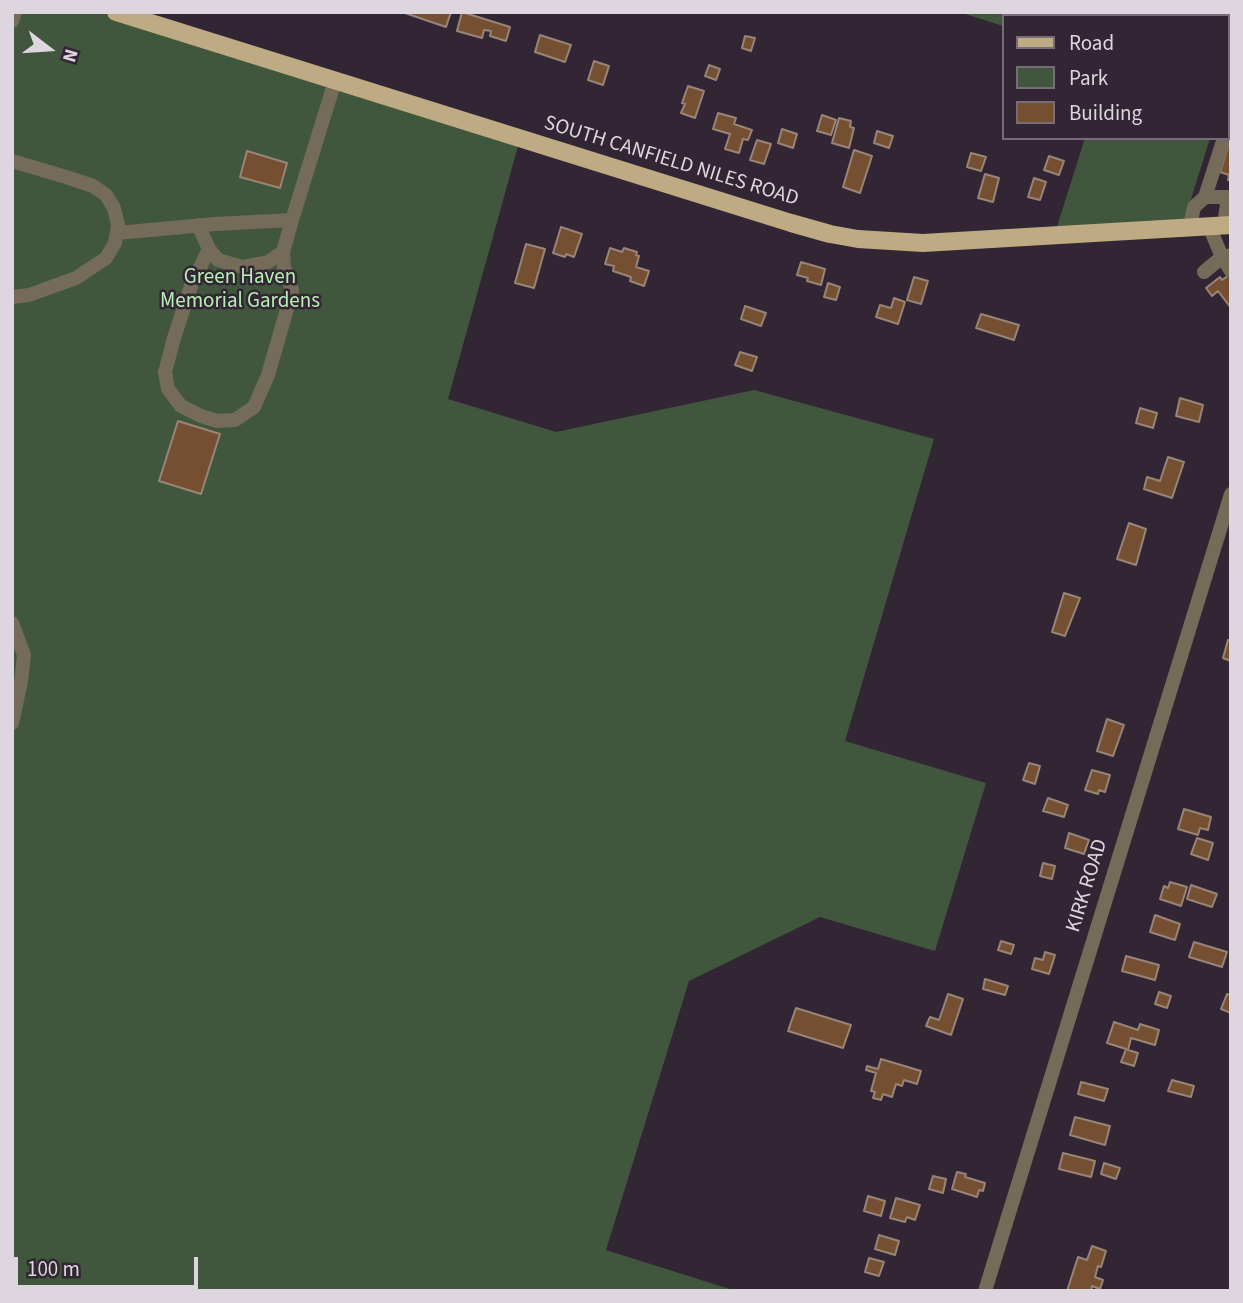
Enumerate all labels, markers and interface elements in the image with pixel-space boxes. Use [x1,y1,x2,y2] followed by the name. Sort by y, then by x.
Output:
[14,14,84,84] north arrow
[1002,14,1229,140] legend
[1069,28,1114,58] text: Road
[55,45,84,65] text: N
[1069,63,1108,93] text: Park
[1069,98,1142,128] text: Building
[541,111,801,213] street label: SOUTH CANFIELD NILES ROAD
[160,265,320,315] park label: Green Haven Memorial Gardens
[1062,836,1114,936] street label: KIRK ROAD
[18,1244,201,1288] scale bar
[27,1254,80,1284] text: 100 m

